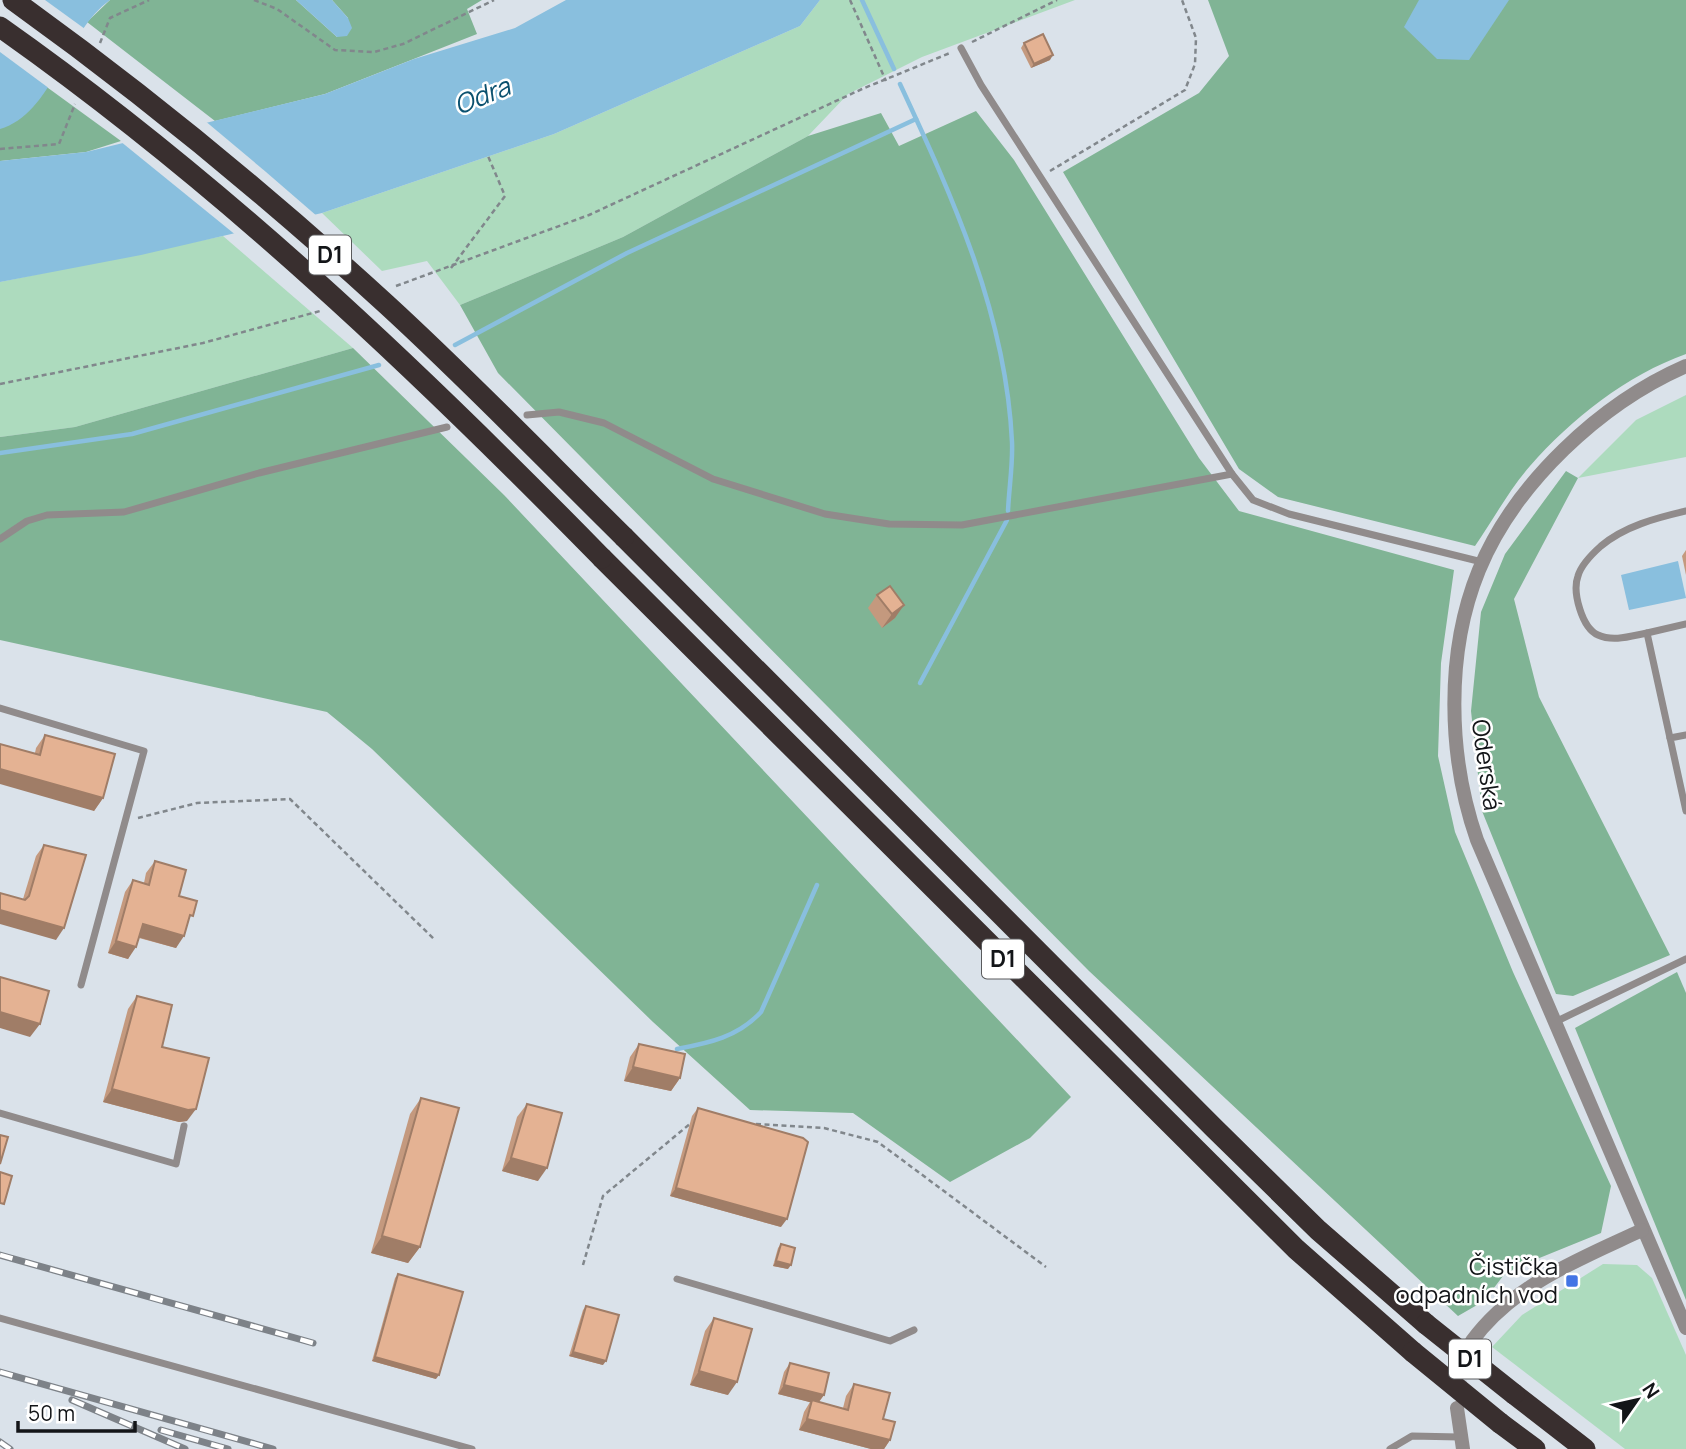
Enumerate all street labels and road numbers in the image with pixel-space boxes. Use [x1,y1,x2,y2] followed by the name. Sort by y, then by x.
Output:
[309,236,351,274] road number: D1
[1465,717,1510,812] street label: Oderská
[982,940,1024,978] road number: D1
[1449,1340,1491,1378] road number: D1

